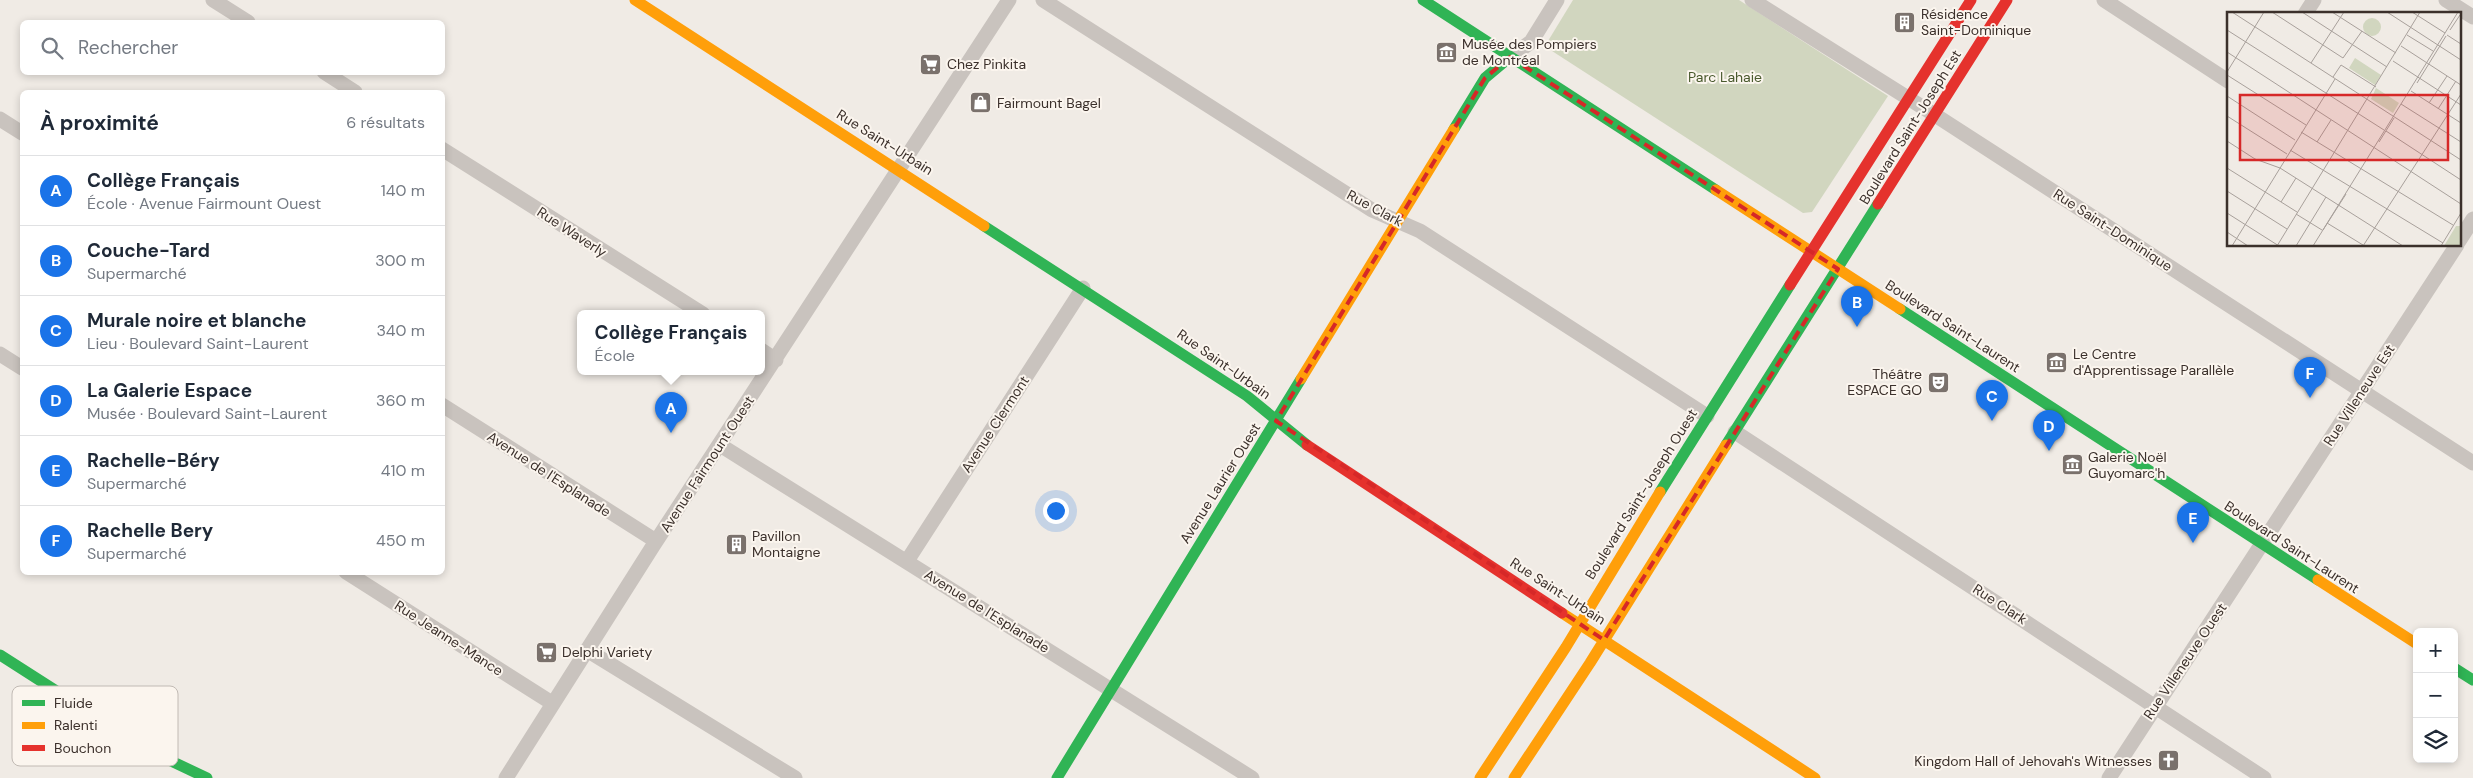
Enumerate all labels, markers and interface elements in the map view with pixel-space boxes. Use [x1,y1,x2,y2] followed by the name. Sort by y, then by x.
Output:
[1921,5,2031,39] place label: Résidence Saint-Dominique
[1893,10,1917,34] building icon: Résidence Saint-Dominique
[2227,12,2460,246] inset map
[20,20,445,75] search box
[38,34,66,62] icon: search
[78,35,178,60] text: Rechercher
[1462,35,1597,69] place label: Musée des Pompiers de Montréal
[1434,40,1458,64] museum icon: Musée des Pompiers de Montréal
[1855,46,1965,208] street label: Boulevard Saint-Joseph Est
[919,52,943,76] supermarket icon: Chez Pinkita
[947,55,1026,73] place label: Chez Pinkita
[1688,68,1762,86] park label: Parc Lahaie
[969,91,993,115] shop icon: Fairmount Bagel
[997,94,1101,112] place label: Fairmount Bagel
[833,105,937,179] street label: Rue Saint-Urbain
[40,109,159,137] text: À proximité
[346,112,425,133] text: 6 résultats
[87,168,240,193] text: Collège Français
[50,180,62,201] text: A
[381,180,425,201] text: 140 m
[2050,185,2176,275] street label: Rue Saint-Dominique
[1344,186,1406,230] street label: Rue Clark
[87,193,321,214] text: École · Avenue Fairmount Ouest
[534,203,610,261] street label: Rue Waverly
[87,238,210,263] text: Couche-Tard
[51,250,61,271] text: B
[375,250,425,271] text: 300 m
[87,263,187,284] text: Supermarché
[1882,276,2024,376] street label: Boulevard Saint-Laurent
[1841,286,1873,327] pin: B
[87,308,307,333] text: Murale noire et blanche
[577,310,765,375] popup
[50,320,62,341] text: C
[376,320,425,341] text: 340 m
[595,320,747,345] text: Collège Français
[1174,325,1274,403] street label: Rue Saint-Urbain
[87,333,309,354] text: Lieu · Boulevard Saint-Laurent
[2319,341,2399,449] street label: Rue Villeneuve Est
[595,345,635,366] text: École
[2073,345,2234,379] place label: Le Centre d'Apprentissage Parallèle
[2045,350,2069,374] museum icon: Le Centre d'Apprentissage Parallèle
[2294,357,2326,398] pin: F
[1847,365,1922,399] place label: Théâtre ESPACE GO
[1926,370,1950,394] theatre icon: Théâtre ESPACE GO
[957,372,1033,476] street label: Avenue Clermont
[87,378,252,403] text: La Galerie Espace
[1976,380,2008,421] pin: C
[50,390,62,411] text: D
[376,390,425,411] text: 360 m
[655,392,687,433] pin: A
[657,393,757,535] street label: Avenue Fairmount Ouest
[87,403,327,424] text: Musée · Boulevard Saint-Laurent
[1581,405,1701,583] street label: Boulevard Saint-Joseph Ouest
[2033,410,2065,451] pin: D
[1176,419,1264,547] street label: Avenue Laurier Ouest
[484,427,614,521] street label: Avenue de l'Esplanade
[87,448,220,473] text: Rachelle-Béry
[2088,448,2167,482] place label: Galerie Noël Guyomarc'h
[2060,453,2084,477] museum icon: Galerie Noël Guyomarc'h
[51,460,61,481] text: E
[381,460,425,481] text: 410 m
[87,473,187,494] text: Supermarché
[2221,497,2363,597] street label: Boulevard Saint-Laurent
[1043,498,1069,524] your location
[2177,502,2209,543] pin: E
[87,518,213,543] text: Rachelle Bery
[752,527,820,561] place label: Pavillon Montaigne
[52,530,60,551] text: F
[376,530,425,551] text: 450 m
[724,532,748,556] building icon: Pavillon Montaigne
[87,543,187,564] text: Supermarché
[1507,553,1609,629] street label: Rue Saint-Urbain
[921,565,1053,657] street label: Avenue de l'Esplanade
[1970,580,2030,628] street label: Rue Clark
[391,596,507,680] street label: Rue Jeanne-Mance
[2139,599,2231,723] street label: Rue Villeneuve Ouest
[2413,628,2458,763] map controls
[2413,628,2458,673] button: +
[534,640,558,664] supermarket icon: Delphi Variety
[562,643,653,661] place label: Delphi Variety
[2413,673,2458,718] button: −
[12,686,178,766] legend
[54,694,93,712] text: Fluide
[54,716,98,734] text: Ralenti
[2413,718,2458,763] button: layers
[54,739,111,757] text: Bouchon
[2156,749,2180,773] church icon: Kingdom Hall of Jehovah's Witnesses
[1914,752,2152,770] place label: Kingdom Hall of Jehovah's Witnesses

